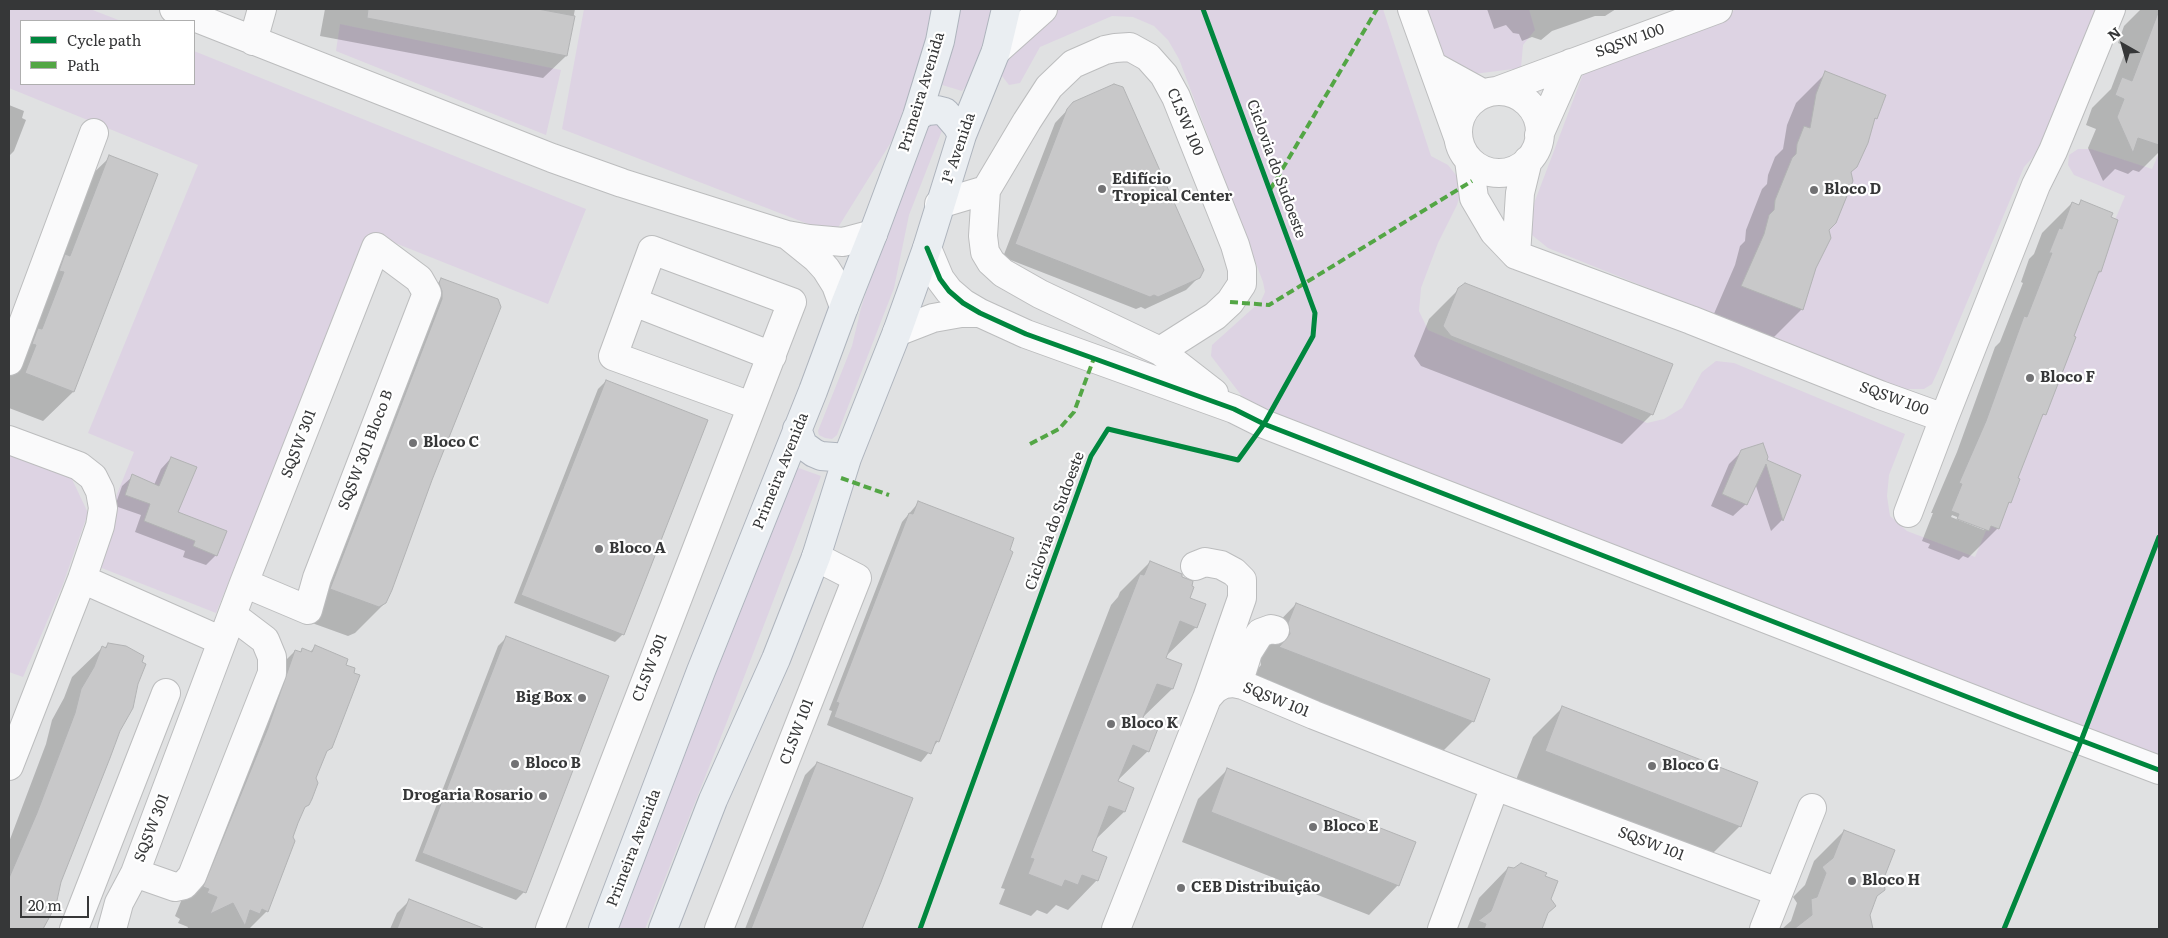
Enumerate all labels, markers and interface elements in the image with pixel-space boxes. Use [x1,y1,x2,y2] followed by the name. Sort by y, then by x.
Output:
[20,20,195,85] legend
[1593,20,1667,62] street label: SQSW 100
[2098,20,2148,70] north arrow
[2103,22,2125,45] text: N
[67,28,141,51] text: Cycle path
[895,30,949,154] street label: Primeira Avenida
[67,53,100,76] text: Path
[1163,85,1207,159] street label: CLSW 100
[1243,97,1309,241] street label: Ciclovia do Sudoeste
[939,110,979,186] street label: 1ª Avenida
[1112,171,1232,206] place label: Edifício Tropical Center
[1824,181,1881,199] place label: Bloco D
[1096,183,1108,195] marker: Edifício Tropical Center
[1808,184,1820,196] marker: Bloco D
[2040,369,2095,387] place label: Bloco F
[2024,372,2036,384] marker: Bloco F
[1857,378,1931,420] street label: SQSW 100
[335,387,397,513] street label: SQSW 301 Bloco B
[278,407,320,481] street label: SQSW 301
[749,410,813,532] street label: Primeira Avenida
[423,434,479,452] place label: Bloco C
[407,437,419,449] marker: Bloco C
[1022,449,1088,593] street label: Ciclovia do Sudoeste
[609,540,666,558] place label: Bloco A
[593,543,605,555] marker: Bloco A
[629,632,671,704] street label: CLSW 301
[1240,679,1312,721] street label: SQSW 101
[516,689,572,707] place label: Big Box
[576,692,588,704] marker: Big Box
[776,697,818,767] street label: CLSW 101
[1121,715,1178,733] place label: Bloco K
[1105,718,1117,730] marker: Bloco K
[525,755,581,773] place label: Bloco B
[1662,757,1719,775] place label: Bloco G
[509,758,521,770] marker: Bloco B
[1646,760,1658,772] marker: Bloco G
[402,787,533,805] place label: Drogaria Rosario
[603,787,665,909] street label: Primeira Avenida
[537,790,549,802] marker: Drogaria Rosario
[131,791,173,865] street label: SQSW 301
[1323,818,1379,836] place label: Bloco E
[1307,821,1319,833] marker: Bloco E
[1615,823,1687,865] street label: SQSW 101
[1862,872,1920,890] place label: Bloco H
[1846,875,1858,887] marker: Bloco H
[1191,879,1320,897] place label: CEB Distribuição
[1175,882,1187,894] marker: CEB Distribuição
[22,886,91,918] scale bar
[28,893,62,916] text: 20 m

